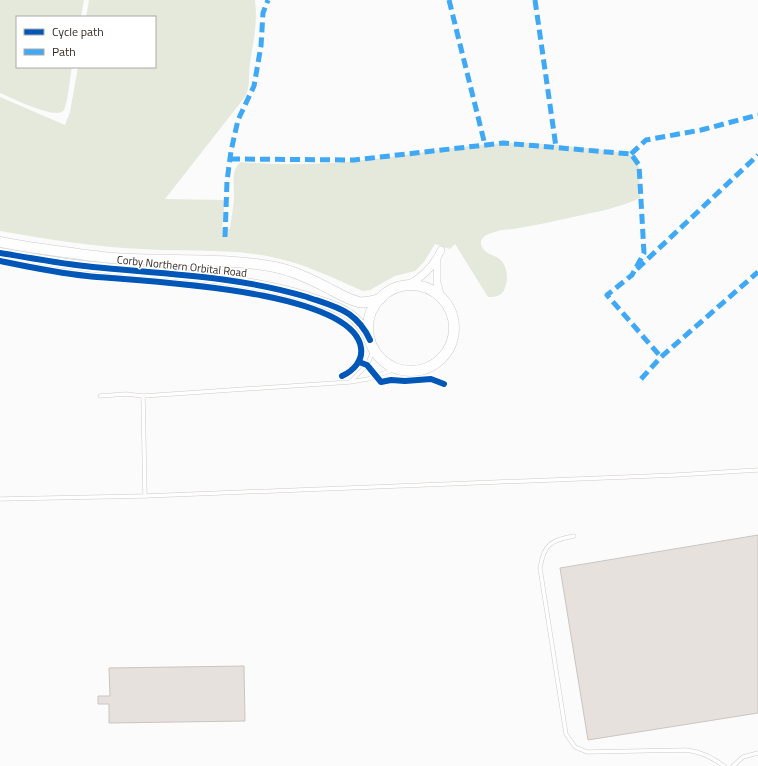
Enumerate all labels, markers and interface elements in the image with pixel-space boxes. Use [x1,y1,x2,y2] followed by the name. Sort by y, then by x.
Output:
[16,16,156,68] legend
[52,22,104,41] text: Cycle path
[52,42,76,61] text: Path
[116,251,248,281] street label: Corby Northern Orbital Road

